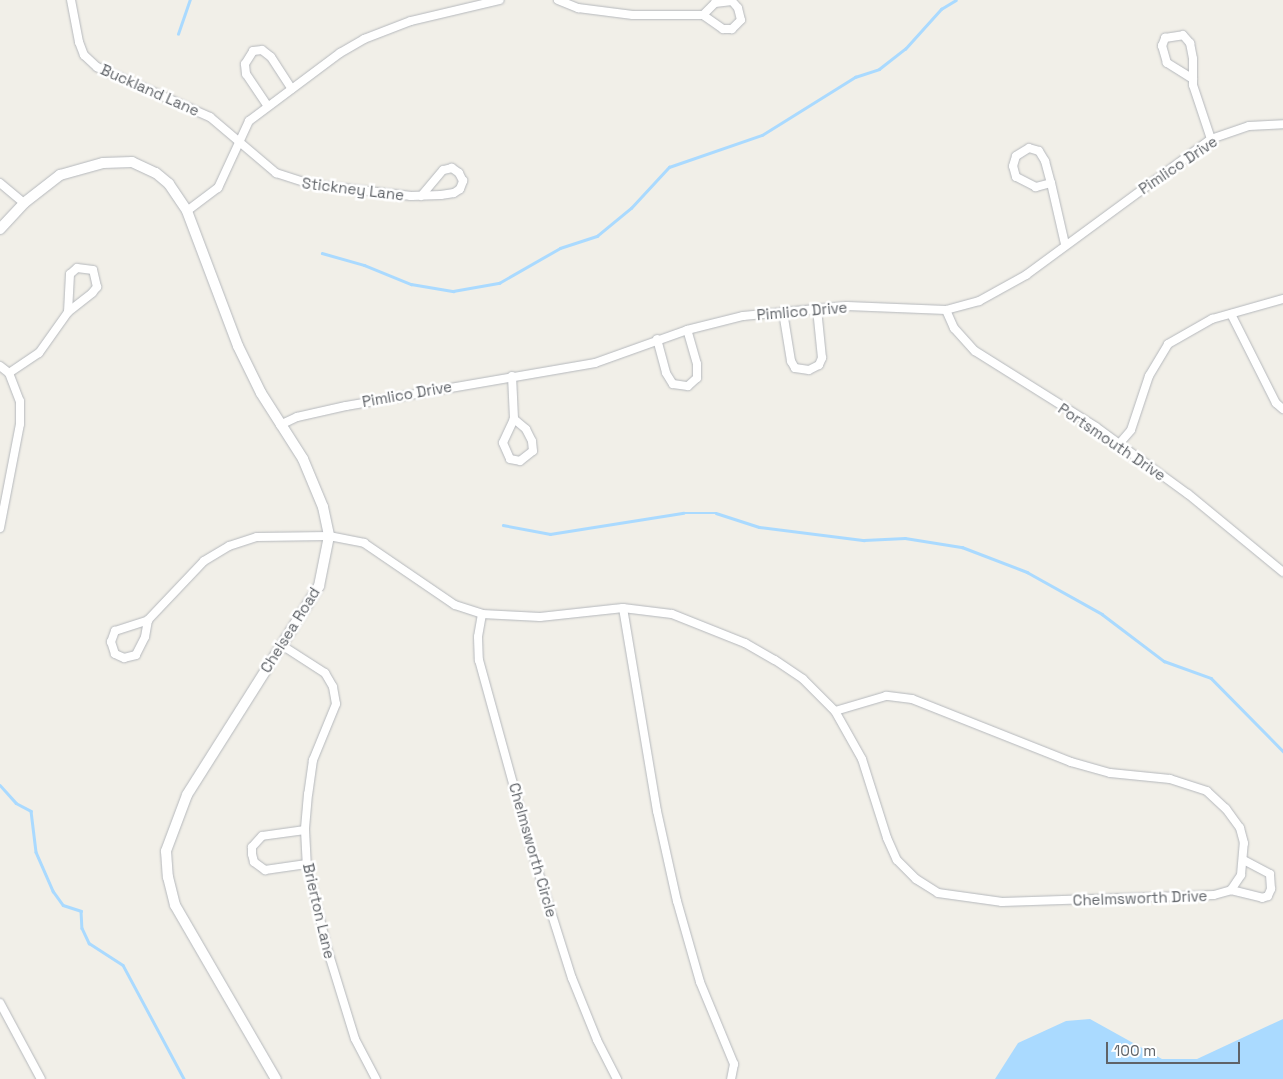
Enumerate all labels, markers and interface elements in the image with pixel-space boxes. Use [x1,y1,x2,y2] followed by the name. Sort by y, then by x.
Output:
[98,60,202,120] street label: Buckland Lane
[1135,132,1221,198] street label: Pimlico Drive
[301,174,405,204] street label: Stickney Lane
[756,298,848,324] street label: Pimlico Drive
[361,377,453,411] street label: Pimlico Drive
[1055,399,1169,485] street label: Portsmouth Drive
[257,584,323,676] street label: Chelsea Road
[505,781,561,919] street label: Chelmsworth Circle
[299,861,339,961] street label: Brierton Lane
[1072,887,1208,909] street label: Chelmsworth Drive
[1108,1032,1242,1064] scale bar
[1114,1041,1156,1060] text: 100 m

